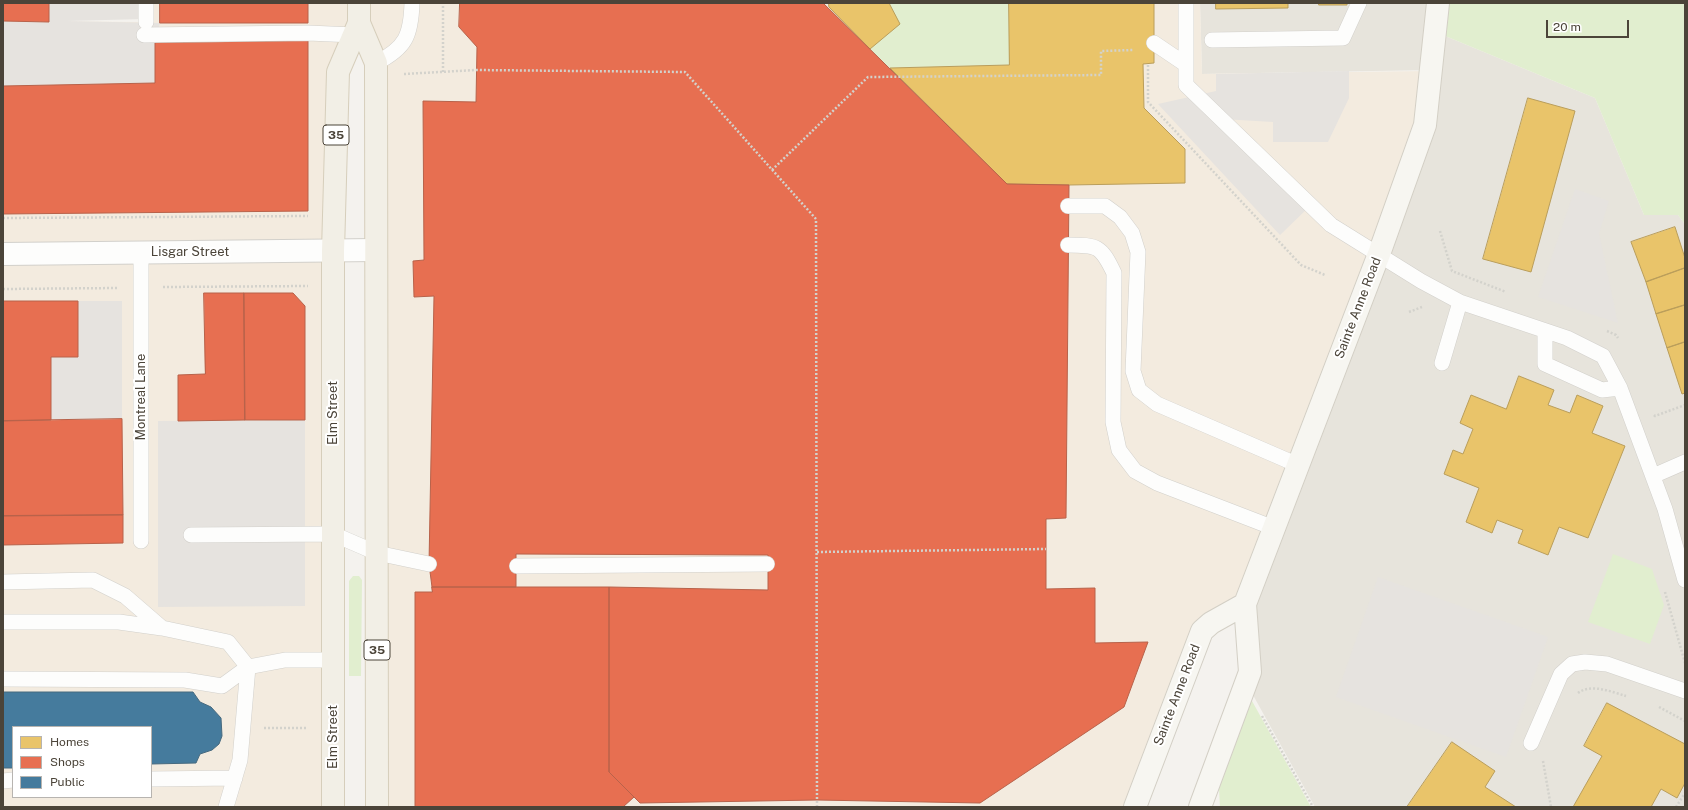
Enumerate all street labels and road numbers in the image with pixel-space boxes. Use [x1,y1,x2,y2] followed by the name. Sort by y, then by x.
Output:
[323,125,349,145] road number: 35
[151,244,229,260] street label: Lisgar Street
[1331,255,1385,361] street label: Sainte Anne Road
[133,354,149,440] street label: Montreal Lane
[325,381,341,445] street label: Elm Street
[364,640,390,660] road number: 35
[1150,642,1204,748] street label: Sainte Anne Road
[325,705,341,769] street label: Elm Street

